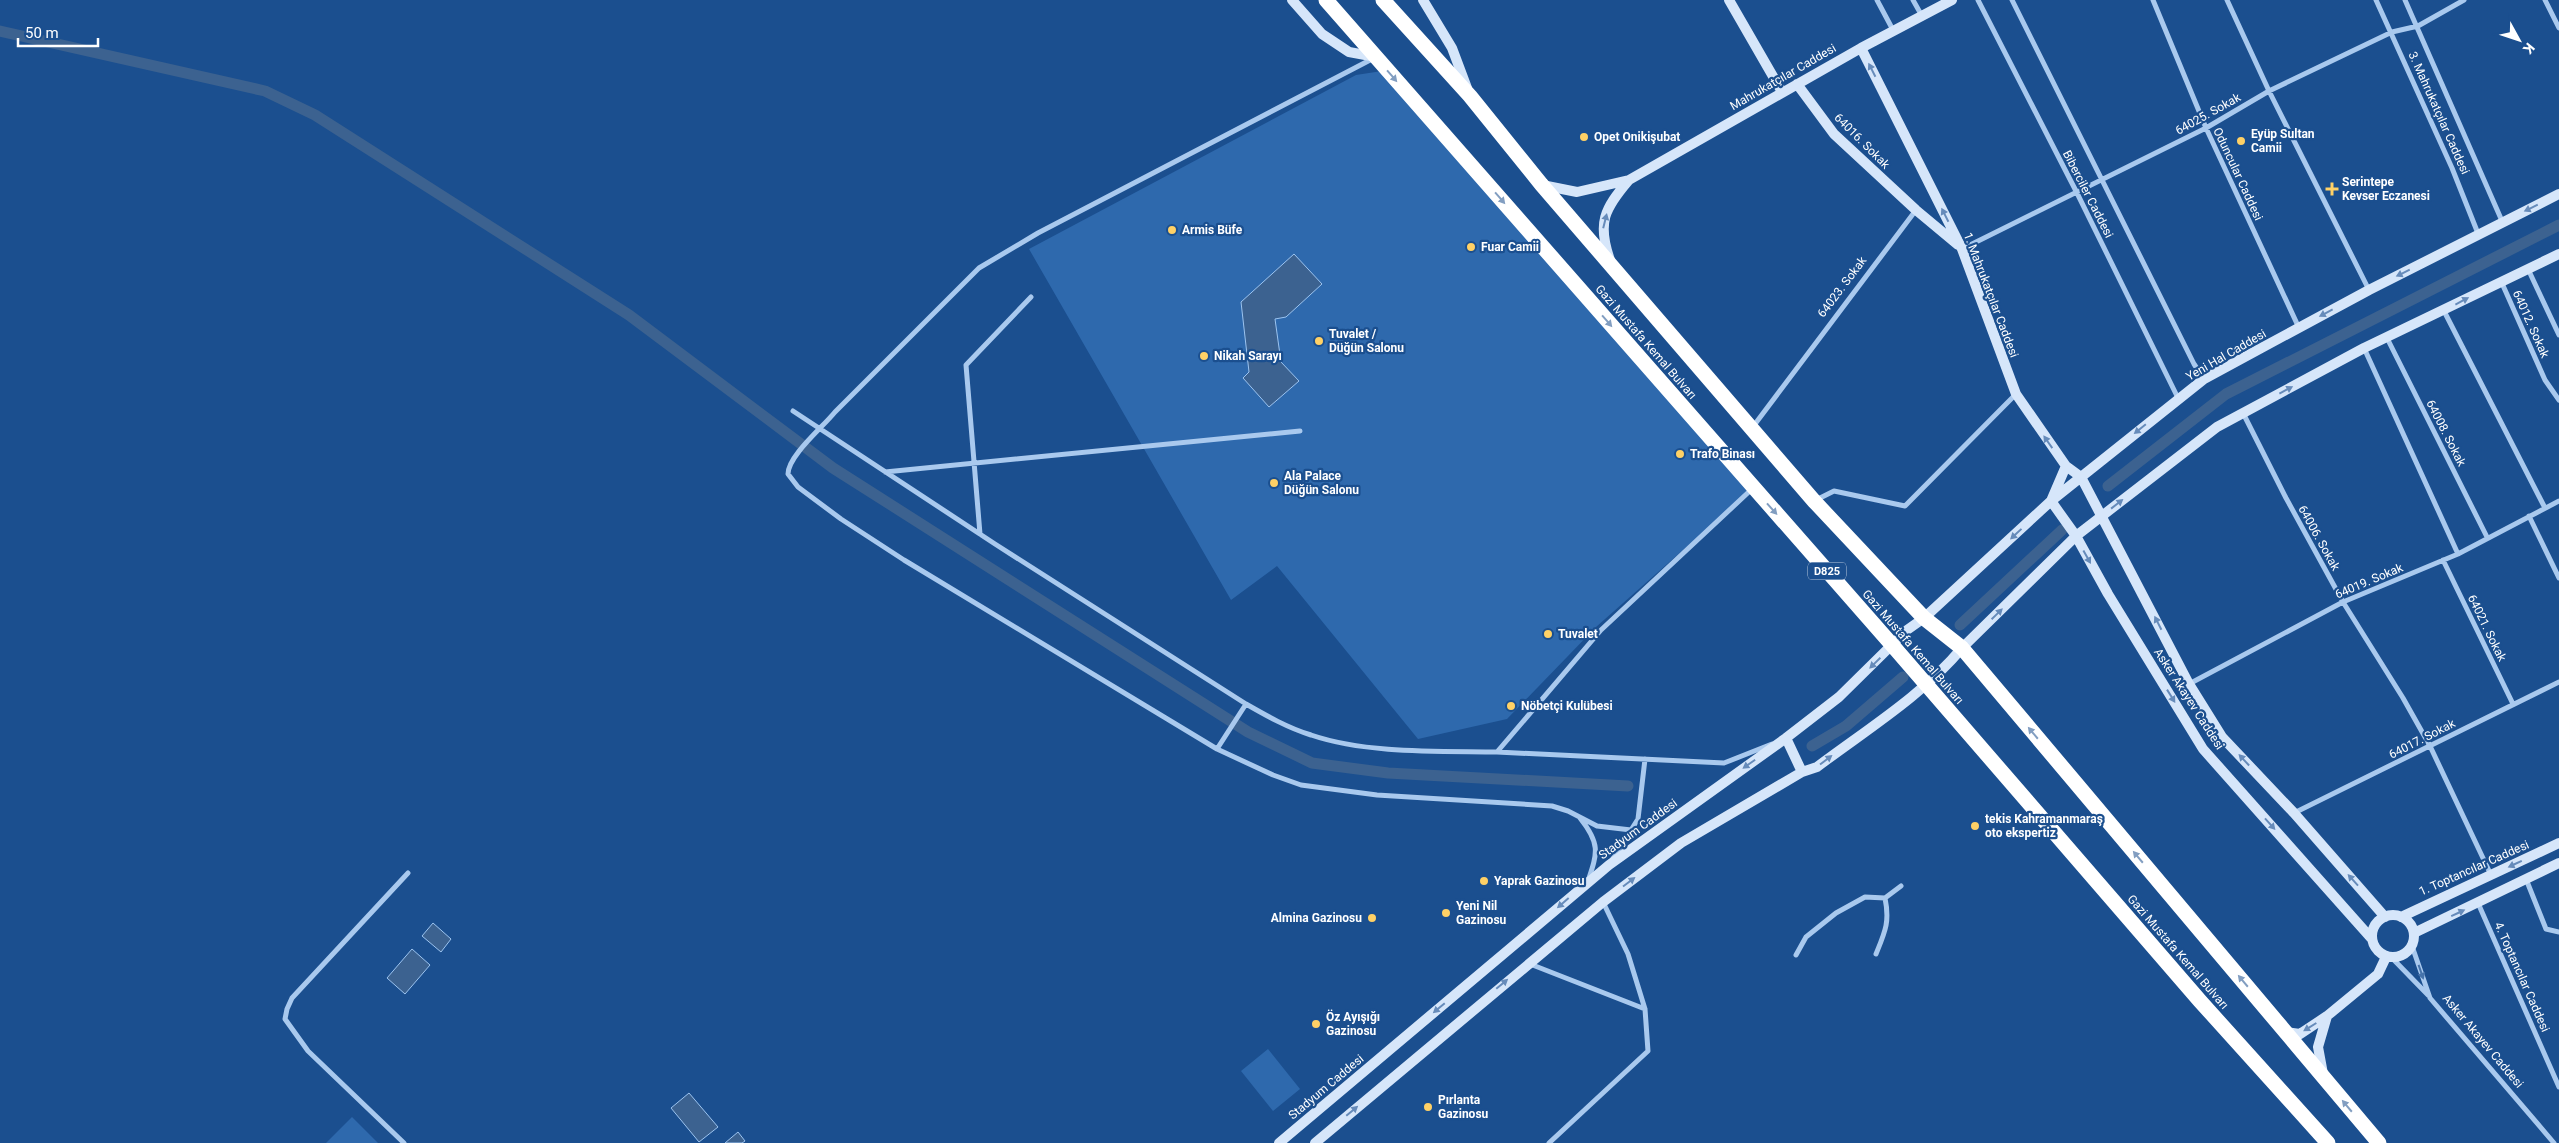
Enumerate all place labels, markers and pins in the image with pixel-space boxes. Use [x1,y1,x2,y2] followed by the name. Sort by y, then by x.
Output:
[2251,127,2315,155] place label: Eyüp Sultan Camii
[1594,130,1680,144] place label: Opet Onikişubat
[1578,131,1590,143] marker: Opet Onikişubat
[2235,135,2247,147] marker: Eyüp Sultan Camii
[2342,175,2430,203] place label: Serintepe Kevser Eczanesi
[2326,183,2338,195] marker: Serintepe Kevser Eczanesi
[1182,223,1243,237] place label: Armis Büfe
[1166,224,1178,236] marker: Armis Büfe
[1481,240,1539,254] place label: Fuar Camii
[1465,241,1477,253] marker: Fuar Camii
[1329,327,1404,355] place label: Tuvalet / Düğün Salonu
[1313,335,1325,347] marker: Tuvalet / Düğün Salonu
[1214,349,1282,363] place label: Nikah Sarayı
[1198,350,1210,362] marker: Nikah Sarayı
[1690,447,1755,461] place label: Trafo Binası
[1674,448,1686,460] marker: Trafo Binası
[1284,469,1359,497] place label: Ala Palace Düğün Salonu
[1268,477,1280,489] marker: Ala Palace Düğün Salonu
[1558,627,1598,641] place label: Tuvalet
[1542,628,1554,640] marker: Tuvalet
[1521,699,1613,713] place label: Nöbetçi Kulübesi
[1505,700,1517,712] marker: Nöbetçi Kulübesi
[1985,812,2103,840] place label: tekis Kahramanmaraş oto ekspertiz
[1969,820,1981,832] marker: tekis Kahramanmaraş oto ekspertiz
[1494,874,1585,888] place label: Yaprak Gazinosu
[1478,875,1490,887] marker: Yaprak Gazinosu
[1456,899,1507,927] place label: Yeni Nil Gazinosu
[1440,907,1452,919] marker: Yeni Nil Gazinosu
[1271,911,1362,925] place label: Almina Gazinosu
[1366,912,1378,924] marker: Almina Gazinosu
[1326,1009,1380,1038] place label: Öz Ayışığı Gazinosu
[1310,1018,1322,1030] marker: Öz Ayışığı Gazinosu
[1438,1093,1489,1121] place label: Pırlanta Gazinosu
[1422,1101,1434,1113] marker: Pırlanta Gazinosu

